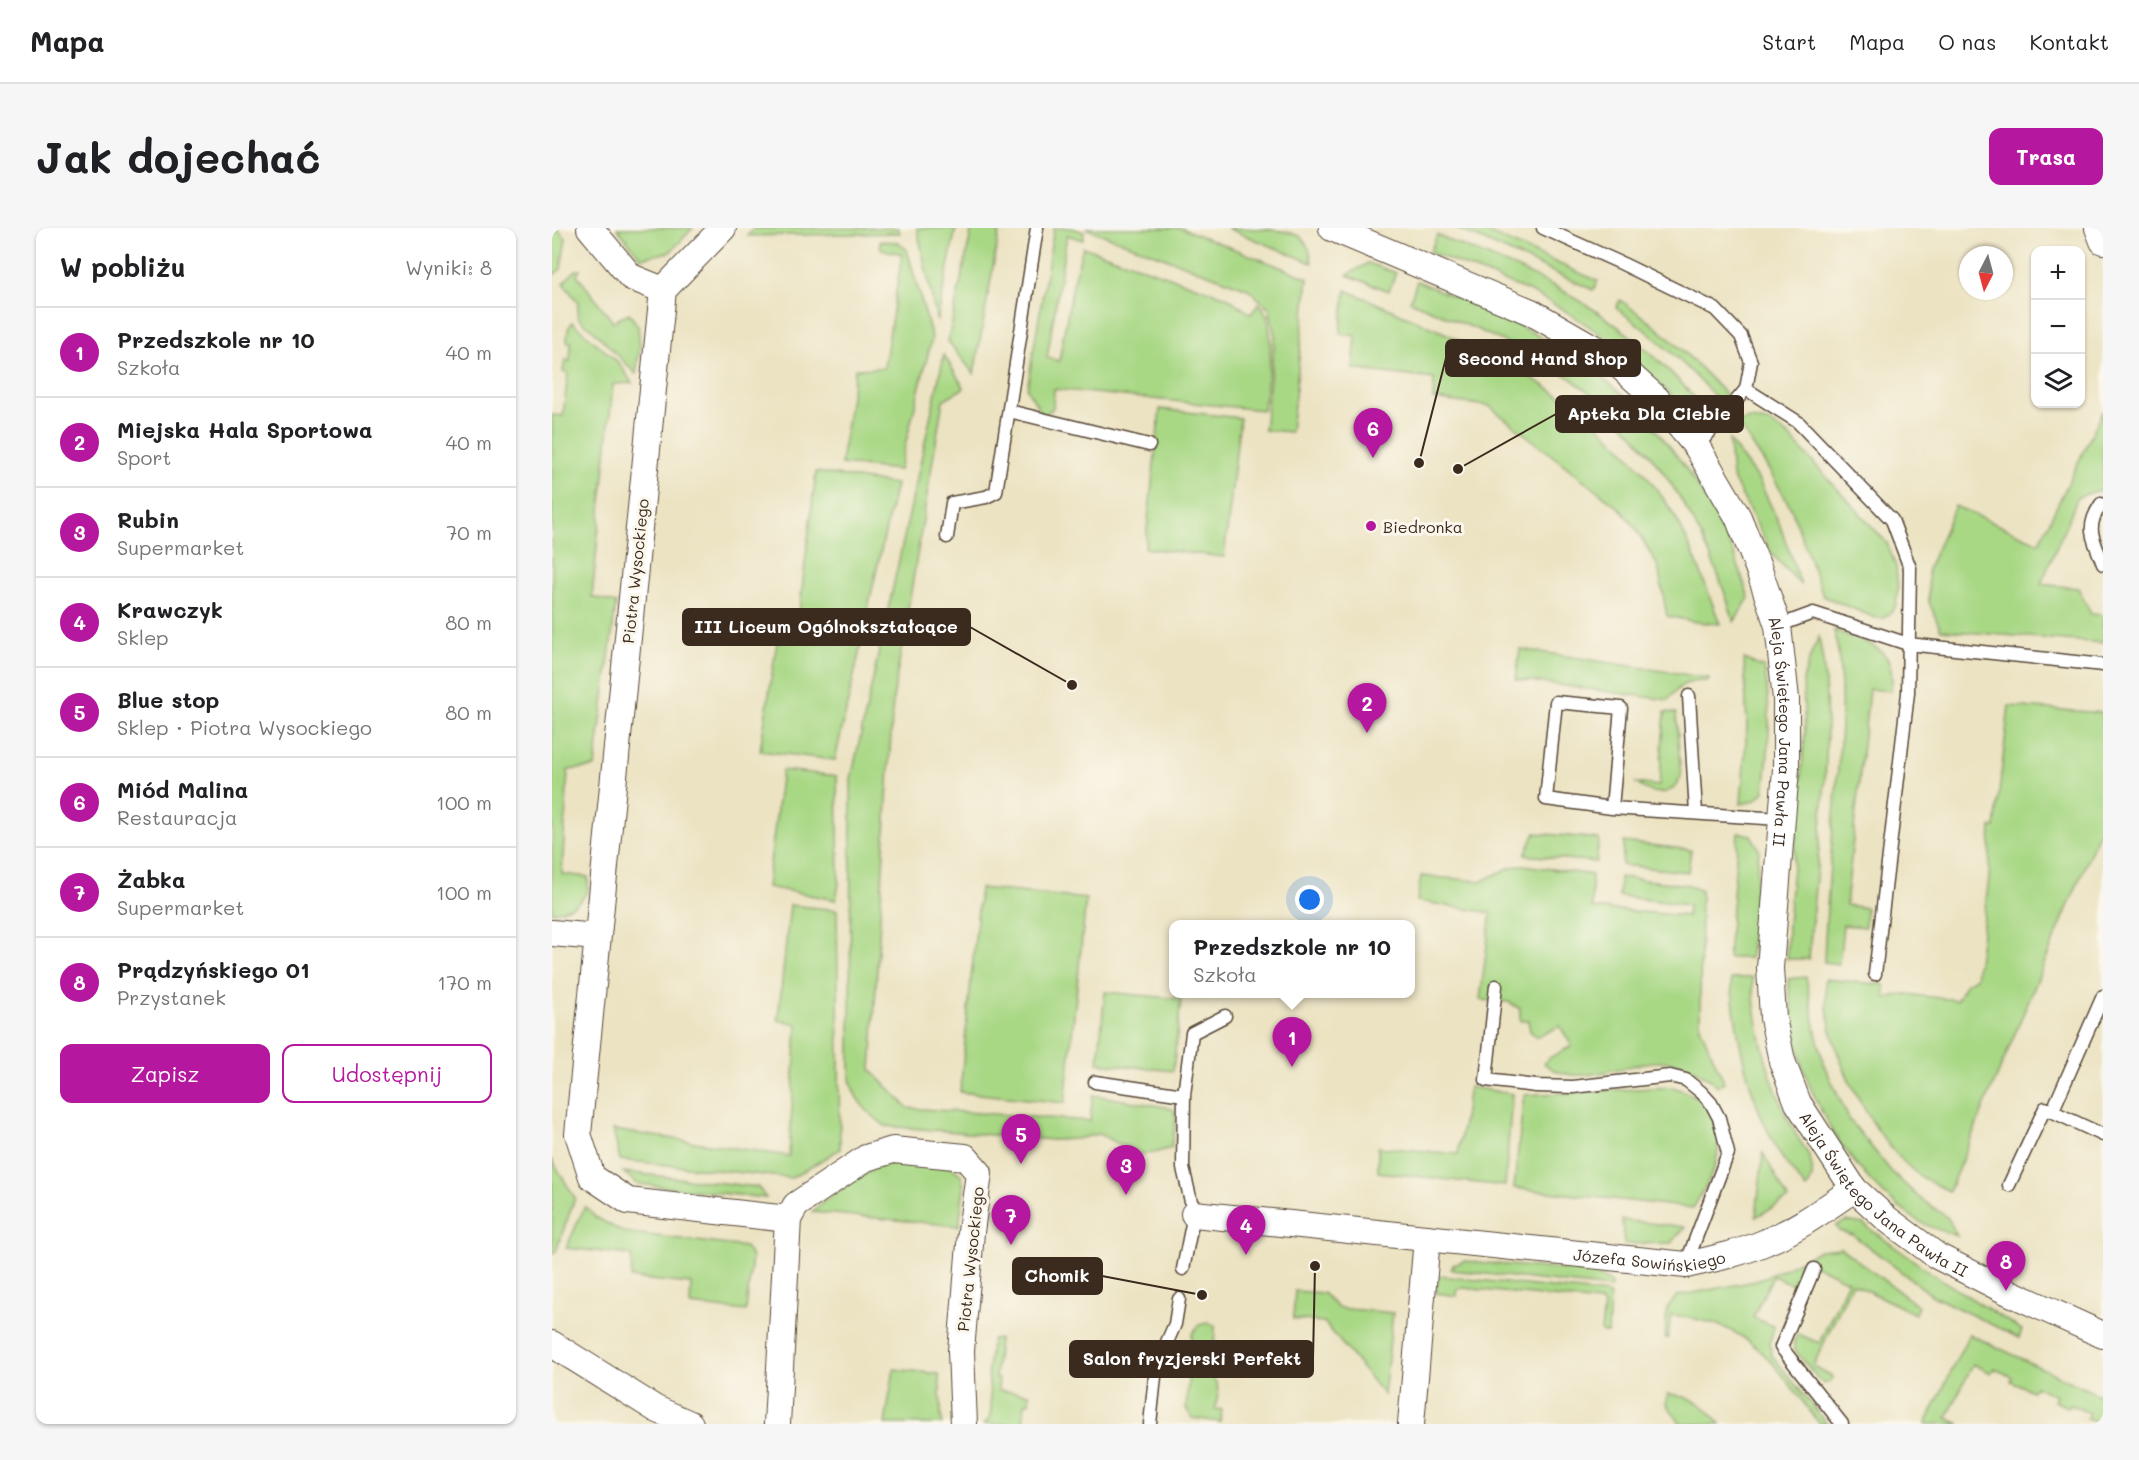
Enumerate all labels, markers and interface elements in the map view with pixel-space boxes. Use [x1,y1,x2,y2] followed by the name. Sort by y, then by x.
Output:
[30,23,105,59] text: Mapa
[1762,28,1816,55] text: Start
[1849,28,1905,55] text: Mapa
[1938,28,1996,55] text: O nas
[2029,28,2109,55] text: Kontakt
[1989,128,2103,185] button: Trasa
[36,129,321,184] text: Jak dojechać
[1959,246,2013,300] north arrow
[2031,246,2085,408] map controls
[2031,246,2085,300] button: +
[60,250,186,284] text: W pobliżu
[405,254,492,280] text: Wyniki: 8
[2031,300,2085,354] button: −
[117,325,315,354] text: Przedszkole nr 10
[75,339,84,365] text: 1
[446,339,492,365] text: 40 m
[1446,340,1640,376] callout: Second Hand Shop
[1458,346,1628,370] text: Second Hand Shop
[117,354,181,380] text: Szkoła
[2031,354,2085,408] button: layers
[1556,396,1743,432] callout: Apteka Dla Ciebie
[1567,401,1731,425] text: Apteka Dla Ciebie
[1354,408,1392,458] pin: 6
[117,415,373,444] text: Miejska Hala Sportowa
[74,429,85,455] text: 2
[446,429,492,455] text: 40 m
[117,444,171,470] text: Sport
[617,498,653,644] street label: Piotra Wysockiego
[117,505,179,534] text: Rubin
[1383,516,1463,537] place label: Biedronka
[74,519,86,545] text: 3
[446,519,492,545] text: 70 m
[1364,519,1378,533] marker: Biedronka
[117,534,244,560] text: Supermarket
[117,595,223,624] text: Krawczyk
[73,609,86,635] text: 4
[445,609,492,635] text: 80 m
[683,609,970,645] callout: III Liceum Ogólnokształcące
[1765,613,1797,847] street label: Aleja Świętego Jana Pawła II
[694,614,958,638] text: III Liceum Ogólnokształcące
[117,624,169,650] text: Sklep
[1348,684,1386,733] pin: 2
[117,685,219,714] text: Blue stop
[74,699,85,725] text: 5
[445,699,492,725] text: 80 m
[117,714,372,740] text: Sklep · Piotra Wysockiego
[117,775,248,804] text: Miód Malina
[73,789,86,815] text: 6
[436,789,492,815] text: 100 m
[117,804,238,830] text: Restauracja
[117,865,186,894] text: Żabka
[74,879,85,905] text: 7
[436,879,492,905] text: 100 m
[1295,885,1324,914] your location
[117,894,244,920] text: Supermarket
[1169,920,1415,998] popup
[1193,932,1391,961] text: Przedszkole nr 10
[117,955,310,984] text: Prądzyńskiego 01
[1193,961,1257,987] text: Szkoła
[73,969,86,995] text: 8
[437,969,492,995] text: 170 m
[117,984,226,1010] text: Przystanek
[1272,1018,1312,1067] pin: 1
[60,1044,270,1103] button: Zapisz
[282,1044,492,1103] button: Udostępnij
[1795,1107,1972,1281] street label: Aleja Świętego Jana Pawła II
[1002,1114,1040,1164] pin: 5
[1106,1146,1146,1195] pin: 3
[952,1186,988,1332] street label: Piotra Wysockiego
[992,1196,1030,1245] pin: 7
[1226,1206,1266,1255] pin: 4
[1986,1242,2026,1291] pin: 8
[1572,1243,1727,1276] street label: Józefa Sowińskiego
[1013,1258,1102,1294] callout: Chomik
[1025,1263,1089,1287] text: Chomik
[1070,1341,1313,1377] callout: Salon fryzjerski Perfekt
[1083,1346,1301,1370] text: Salon fryzjerski Perfekt

